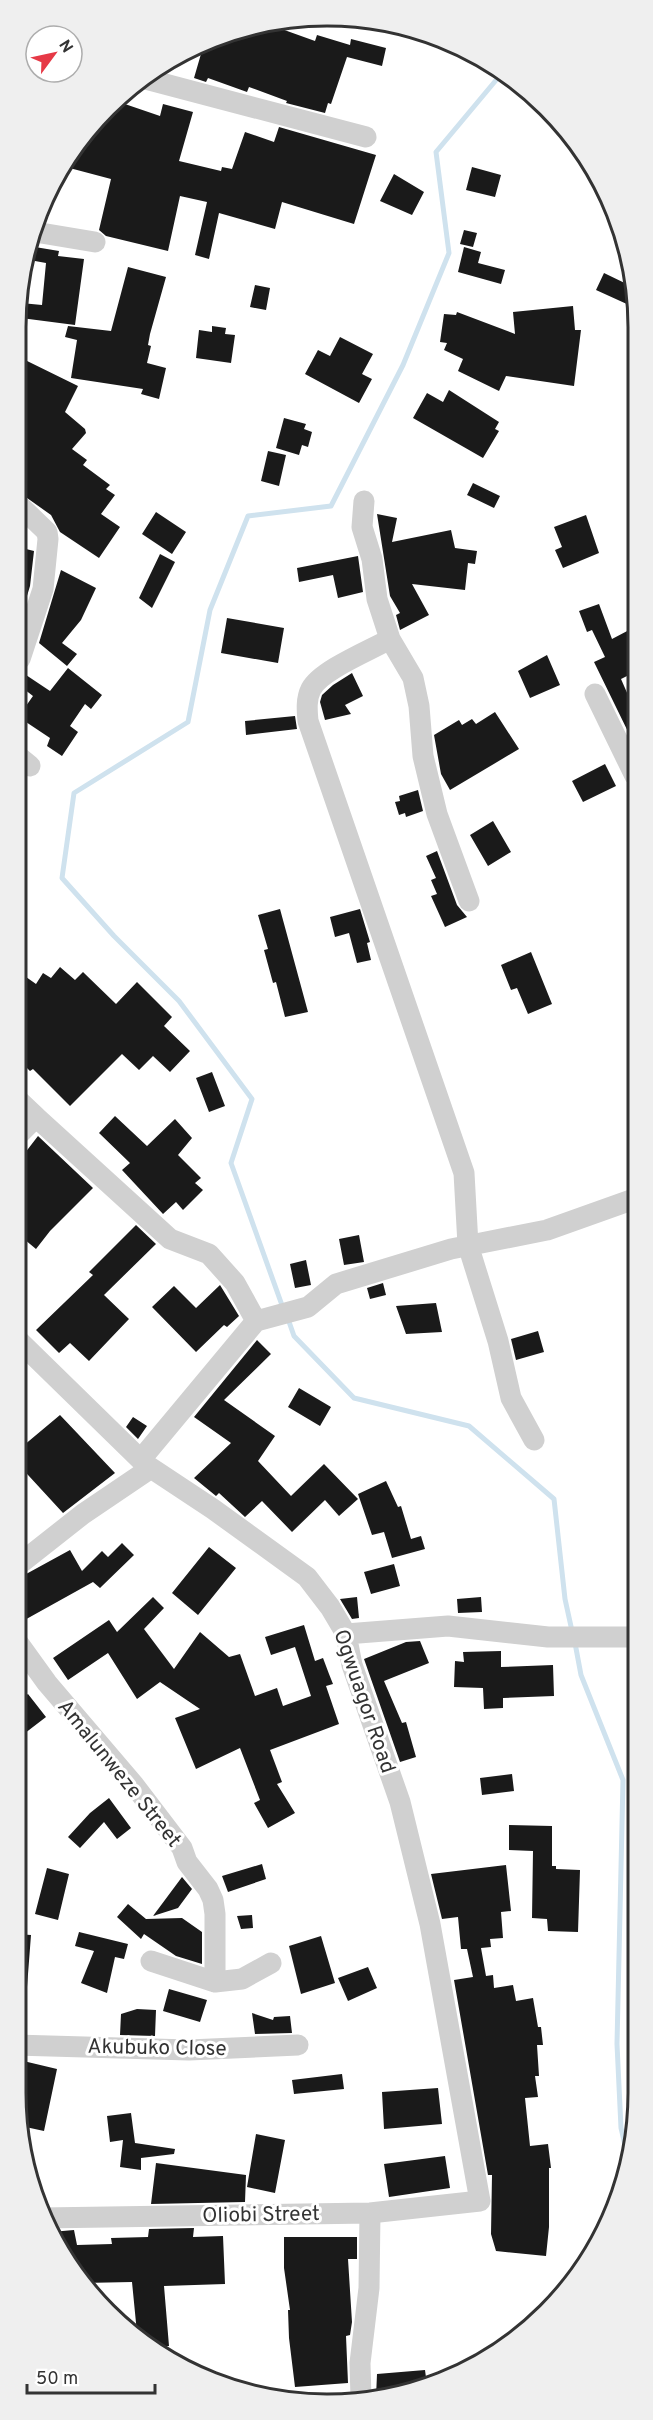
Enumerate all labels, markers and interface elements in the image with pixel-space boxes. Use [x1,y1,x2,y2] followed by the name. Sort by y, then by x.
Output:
[24,24,84,84] north arrow
[53,37,76,57] text: N
[326,1626,401,1777] street label: Ogwuagor Road
[51,1694,187,1853] street label: Amalunweze Street
[87,2034,227,2063] street label: Akubuko Close
[202,2201,320,2230] street label: Oliobi Street
[27,2357,154,2395] scale bar
[36,2368,78,2391] text: 50 m

